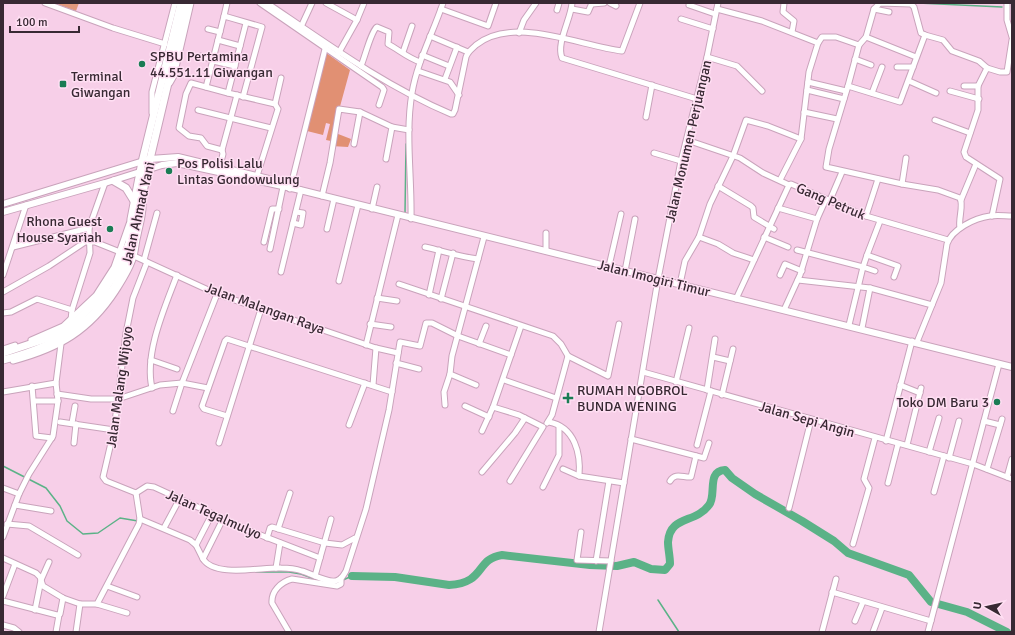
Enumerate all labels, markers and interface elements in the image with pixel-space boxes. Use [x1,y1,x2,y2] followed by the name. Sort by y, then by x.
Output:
[10,8,79,34] scale bar
[16,15,48,30] text: 100 m
[150,48,273,81] place label: SPBU Pertamina 44.551.11 Giwangan
[662,58,715,224] street label: Jalan Monumen Perjuangan
[137,59,147,69] marker: SPBU Pertamina 44.551.11 Giwangan
[71,68,131,101] place label: Terminal Giwangan
[58,79,68,89] marker: Terminal Giwangan
[177,155,300,188] place label: Pos Polisi Lalu Lintas Gondowulung
[118,160,159,266] street label: Jalan Ahmad Yani
[164,166,174,176] marker: Pos Polisi Lalu Lintas Gondowulung
[794,179,868,224] street label: Gang Petruk
[17,213,102,246] place label: Rhona Guest House Syariah
[105,224,115,234] marker: Rhona Guest House Syariah
[596,256,713,301] street label: Jalan Imogiri Timur
[203,279,327,338] street label: Jalan Malangan Raya
[103,325,136,449] street label: Jalan Malang Wijoyo
[577,382,688,415] place label: RUMAH NGOBROL BUNDA WENING
[562,392,574,404] marker: RUMAH NGOBROL BUNDA WENING
[896,394,989,411] place label: Toko DM Baru 3
[992,397,1002,407] marker: Toko DM Baru 3
[757,398,857,441] street label: Jalan Sepi Angin
[163,486,264,543] street label: Jalan Tegalmulyo
[967,587,1007,627] north arrow
[971,601,985,610] text: U

